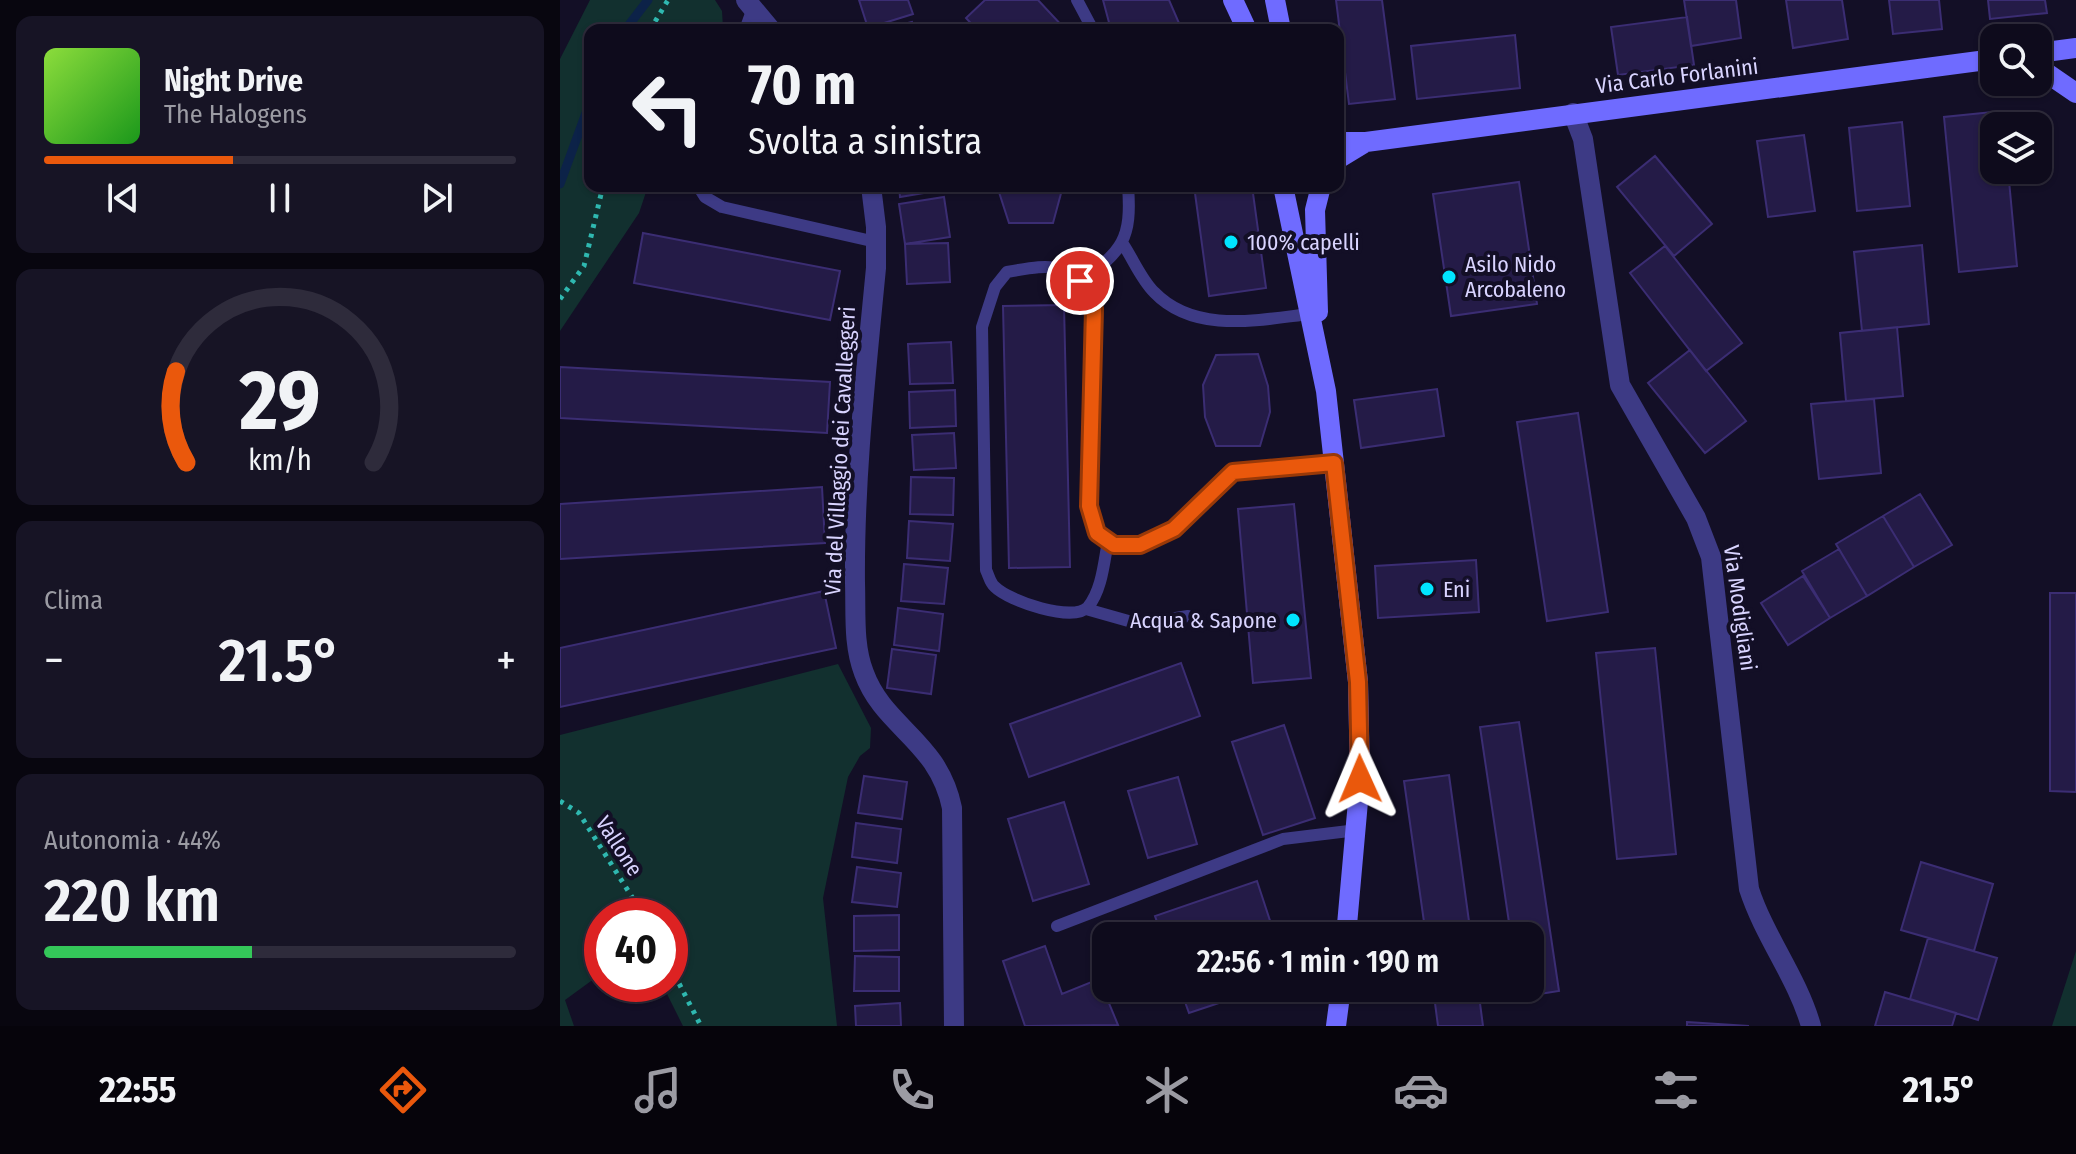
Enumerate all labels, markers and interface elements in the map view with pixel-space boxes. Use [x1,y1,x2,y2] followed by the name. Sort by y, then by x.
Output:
[1980,24,2052,184] map controls
[1980,24,2052,96] button: search
[748,52,856,119] text: 70 m
[1594,53,1760,99] street label: Via Carlo Forlanini
[616,56,720,160] icon: left
[164,63,303,99] text: Night Drive
[164,99,307,130] text: The Halogens
[1980,112,2052,184] button: layers
[748,120,982,164] text: Svolta a sinistra
[101,176,145,220] icon: previous
[258,176,302,220] icon: pause
[415,176,459,220] icon: next
[1247,229,1360,256] place label: 100% capelli
[1222,233,1240,251] marker: 100% capelli
[1046,247,1114,315] pin
[1465,251,1566,303] place label: Asilo Nido Arcobaleno
[1058,259,1102,303] icon: arrive
[1440,268,1458,286] marker: Asilo Nido Arcobaleno
[819,306,861,596] street label: Via del Villaggio dei Cavalleggeri
[238,350,321,450] text: 29
[248,443,312,478] text: km/h
[1718,543,1762,673] street label: Via Modigliani
[1443,576,1470,603] place label: Eni
[1418,580,1436,598] marker: Eni
[44,585,103,616] text: Clima
[1130,607,1277,634] place label: Acqua & Sapone
[1284,611,1302,629] marker: Acqua & Sapone
[219,625,341,697] text: 21.5°
[44,634,64,687] text: −
[496,634,516,687] text: +
[1318,737,1402,821] position arrow
[590,811,648,881] street label: Vallone
[44,825,221,856] text: Autonomia · 44%
[44,865,220,937] text: 220 km
[584,898,688,1002] speed limit sign: 40
[1197,944,1439,980] text: 22:56 · 1 min · 190 m
[375,1062,431,1118] icon: directions
[630,1062,686,1118] icon: music
[884,1062,940,1118] icon: phone
[1139,1062,1195,1118] icon: climate
[1393,1062,1449,1118] icon: car
[1648,1062,1704,1118] icon: filters
[99,1068,176,1112] text: 22:55
[1903,1068,1977,1112] text: 21.5°

